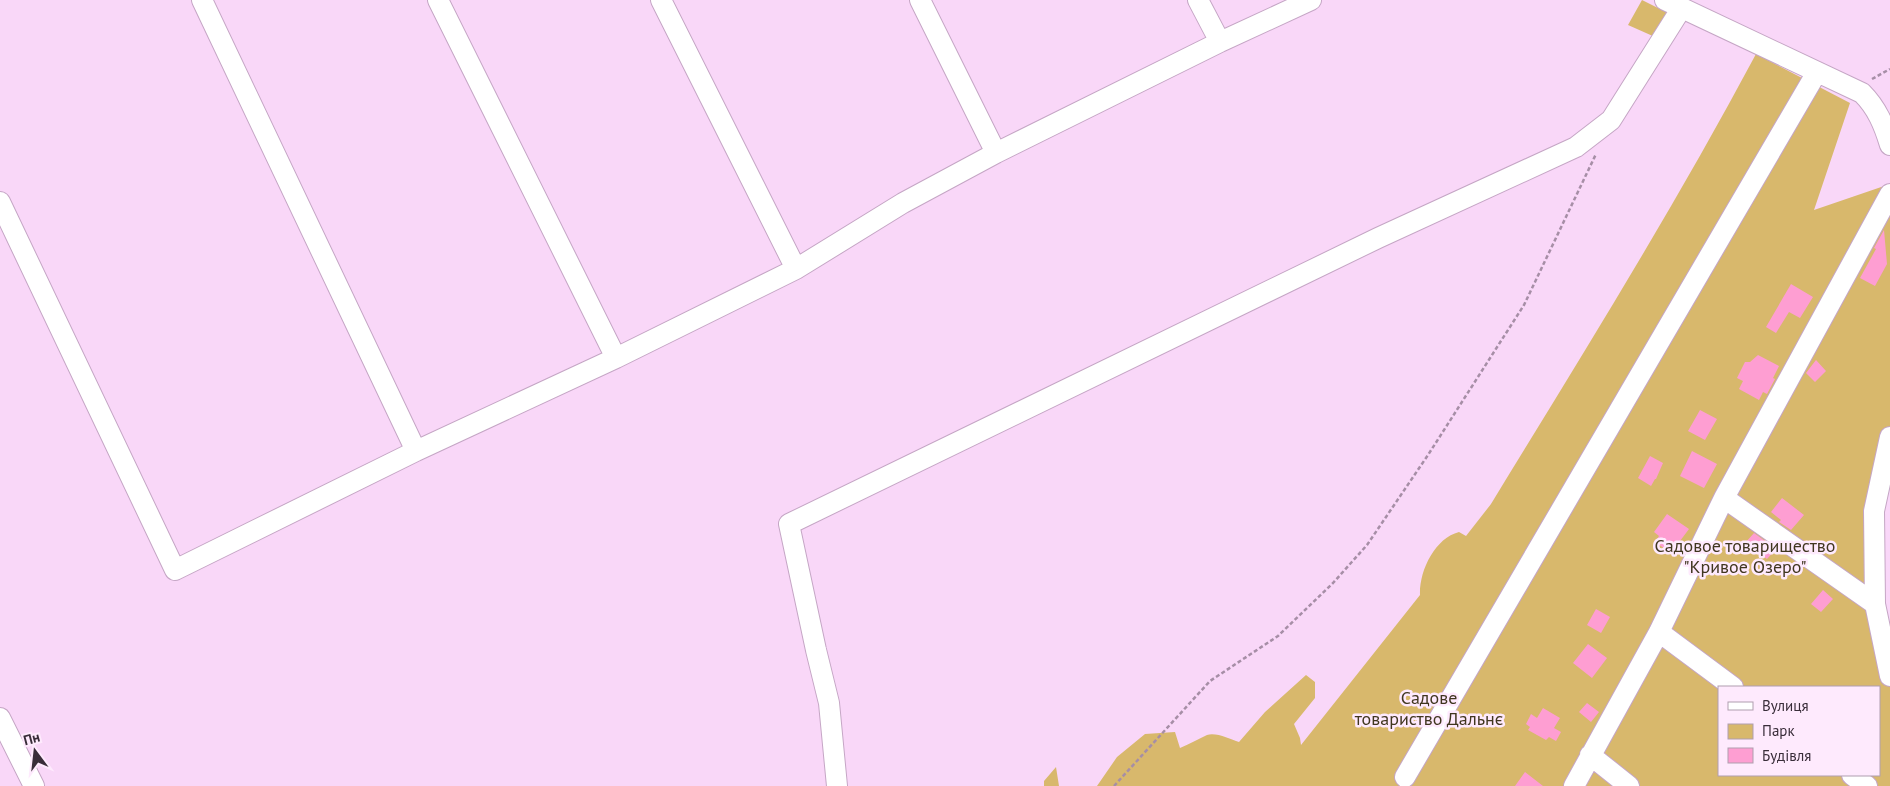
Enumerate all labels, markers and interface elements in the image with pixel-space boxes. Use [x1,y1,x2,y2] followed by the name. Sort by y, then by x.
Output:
[1655,534,1835,578] park label: Садовое товарищество "Кривое Озеро"
[1355,686,1503,730] park label: Садове товариство Дальнє
[1718,686,1880,776] legend
[1762,696,1809,715] text: Вулиця
[1762,721,1795,740] text: Парк
[10,726,60,776] north arrow
[21,728,42,749] text: Пн
[1762,746,1811,765] text: Будівля

